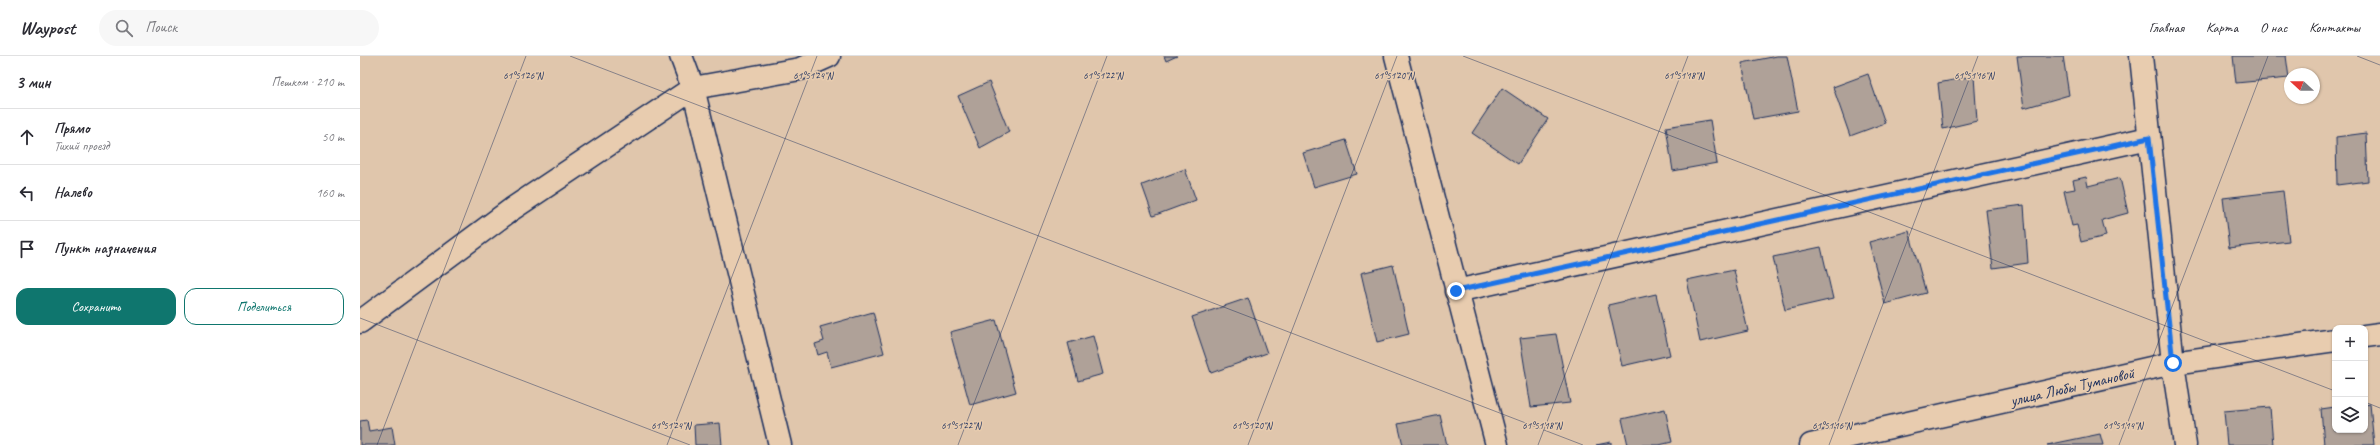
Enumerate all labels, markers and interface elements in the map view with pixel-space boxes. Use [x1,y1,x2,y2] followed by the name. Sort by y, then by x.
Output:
[99,10,379,46] search box
[20,16,75,40] text: Waypost
[113,17,135,39] icon: search
[145,18,177,37] text: Поиск
[2149,19,2184,36] text: Главная
[2206,19,2238,36] text: Карта
[2260,19,2287,36] text: О нас
[2309,19,2360,36] text: Контакты
[2284,68,2320,104] north arrow
[503,69,545,82] text: 61°51'26"N
[793,69,835,82] text: 61°51'24"N
[1083,69,1125,82] text: 61°51'22"N
[1374,69,1416,82] text: 61°51'20"N
[1664,69,1706,82] text: 61°51'18"N
[1954,69,1996,82] text: 61°51'16"N
[16,72,51,93] text: 3 мин
[271,74,344,90] text: Пешком · 210 m
[54,119,90,138] text: Прямо
[16,126,38,148] icon: ahead
[322,129,344,145] text: 50 m
[54,138,109,154] text: Тихий проезд
[16,182,38,204] icon: left
[54,183,92,202] text: Налево
[316,185,344,201] text: 160 m
[16,238,38,260] icon: arrive
[54,239,156,258] text: Пункт назначения
[1447,282,1465,300] route end
[16,288,176,325] button: Сохранить
[184,288,344,325] button: Поделиться
[2332,325,2368,433] map controls
[2332,325,2368,361] button: +
[2164,354,2182,372] route start
[2332,361,2368,397] button: −
[2007,363,2137,411] street label: улица Любы Тумановой
[2332,397,2368,433] button: layers
[651,419,693,432] text: 61°51'24"N
[941,419,983,432] text: 61°51'22"N
[1232,419,1274,432] text: 61°51'20"N
[1522,419,1564,432] text: 61°51'18"N
[1812,419,1854,432] text: 61°51'16"N
[2103,419,2145,432] text: 61°51'14"N

